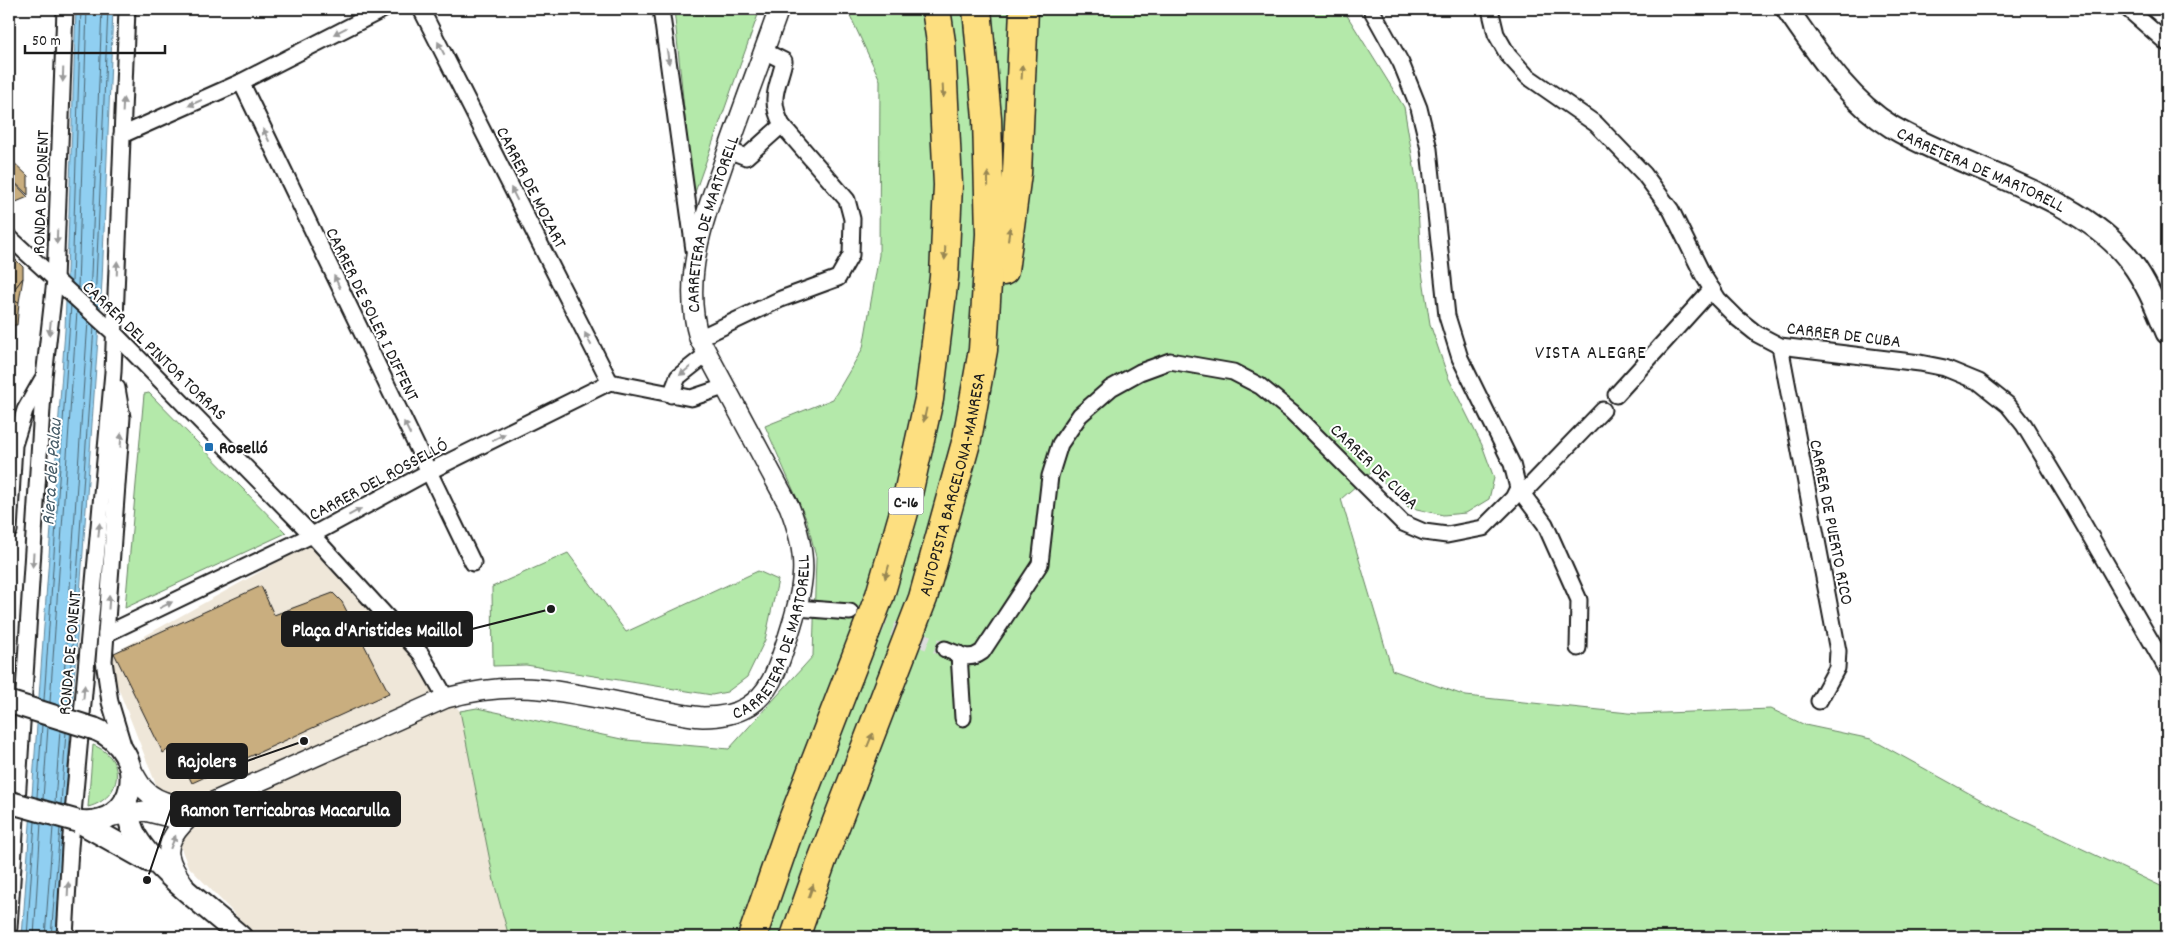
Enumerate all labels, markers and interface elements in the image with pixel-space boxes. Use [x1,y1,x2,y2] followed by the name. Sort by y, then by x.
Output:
[25,22,165,54] scale bar
[333,27,347,35] one-way arrow
[32,31,61,53] text: 50 m
[437,41,445,56] one-way arrow
[664,49,672,65] one-way arrow
[1019,64,1027,80] one-way arrow
[58,67,66,83] one-way arrow
[940,83,948,99] one-way arrow
[119,97,127,113] one-way arrow
[188,99,202,107] one-way arrow
[1891,122,2070,221] street label: CARRETERA DE MARTORELL
[488,123,571,253] street label: CARRER DE MOZART
[262,128,270,142] one-way arrow
[28,129,57,255] street label: RONDA DE PONENT
[682,132,747,314] street label: CARRETERA DE MARTORELL
[984,170,992,186] one-way arrow
[510,186,519,201] one-way arrow
[318,224,424,406] street label: CARRER DE SOLER I DIFFENT
[1005,226,1013,242] one-way arrow
[52,230,60,246] one-way arrow
[941,246,949,262] one-way arrow
[113,259,121,275] one-way arrow
[332,274,341,289] one-way arrow
[75,276,231,428] street label: CARRER DEL PINTOR TORRAS
[1785,317,1902,356] street label: CARRER DE CUBA
[46,321,54,337] one-way arrow
[584,331,592,346] one-way arrow
[1535,341,1647,368] district label: VISTA ALEGRE
[679,366,692,377] one-way arrow
[914,371,994,599] street label: AUTOPISTA BARCELONA-MANRESA
[921,407,929,423] one-way arrow
[36,416,71,526] water label: Riera del Palau
[1323,419,1423,517] street label: CARRER DE CUBA
[403,421,411,435] one-way arrow
[117,432,125,448] one-way arrow
[492,433,506,441] one-way arrow
[305,434,453,528] street label: CARRER DEL ROSSELLÓ
[219,437,268,462] place label: Roselló
[1801,438,1858,607] street label: CARRER DE PUERTO RICO
[203,441,215,453] marker: Roselló
[888,488,924,514] road number: C-16
[348,507,361,516] one-way arrow
[95,522,103,538] one-way arrow
[28,552,36,568] one-way arrow
[729,553,818,727] street label: CARRETERA DE MARTORELL
[882,565,890,580] one-way arrow
[54,590,89,716] street label: RONDA DE PONENT
[105,594,113,610] one-way arrow
[159,601,173,609] one-way arrow
[282,612,472,646] callout: Plaça d'Aristides Maillol
[292,619,463,646] text: Plaça d'Aristides Maillol
[80,683,88,699] one-way arrow
[866,732,874,747] one-way arrow
[167,744,247,778] callout: Rajolers
[177,750,237,777] text: Rajolers
[171,792,400,826] callout: Ramon Terricabras Macarulla
[180,799,391,826] text: Ramon Terricabras Macarulla
[169,834,177,849] one-way arrow
[64,880,72,896] one-way arrow
[807,883,815,898] one-way arrow

